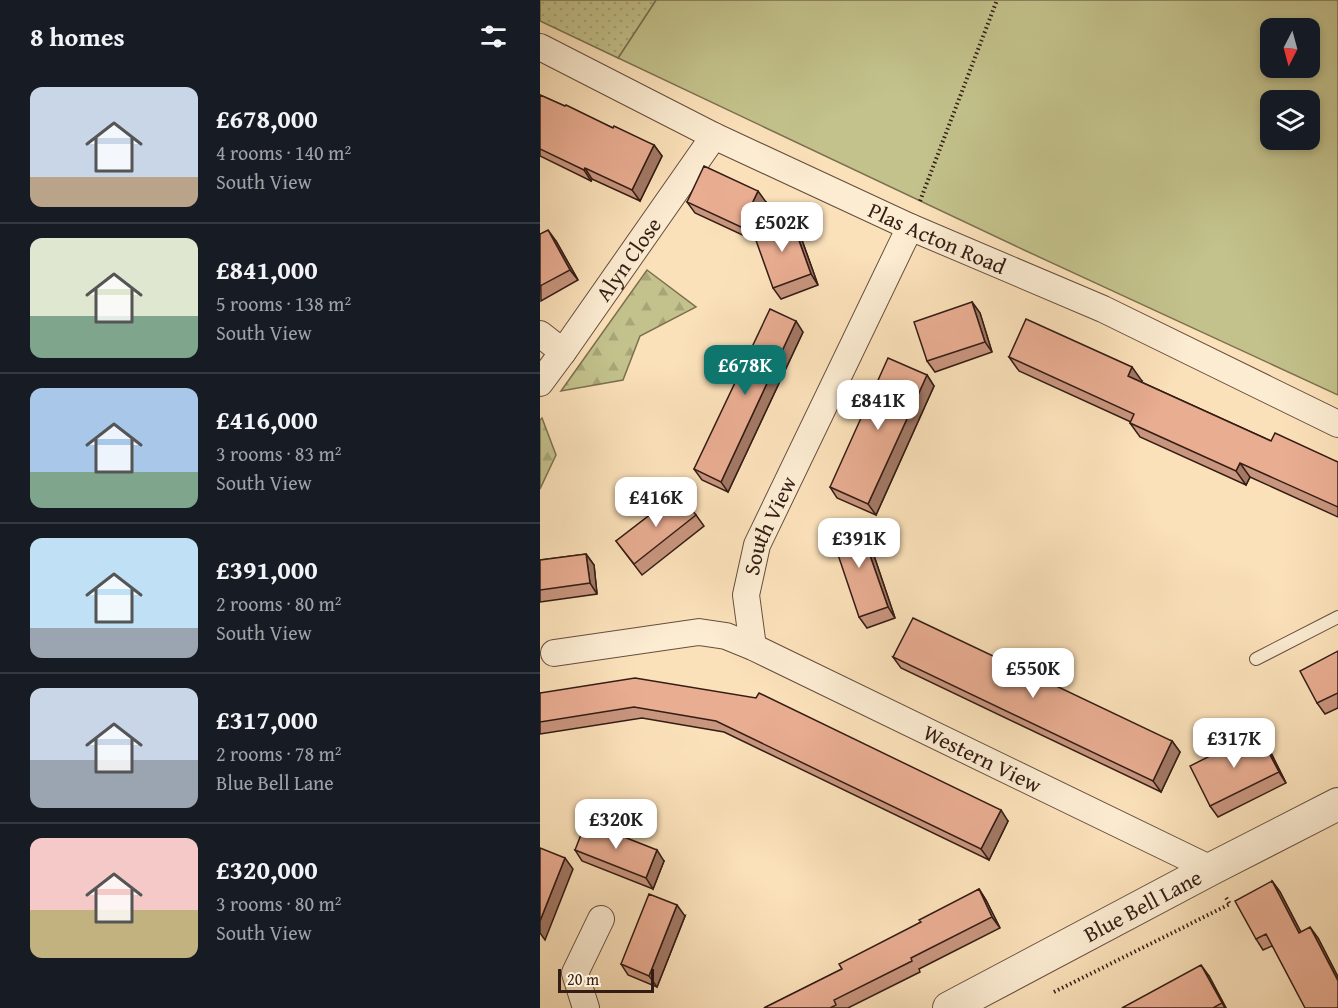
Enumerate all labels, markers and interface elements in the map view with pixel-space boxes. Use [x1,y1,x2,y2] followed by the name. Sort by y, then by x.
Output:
[30,17,125,56] text: 8 homes
[1260,18,1320,78] north arrow
[1260,18,1320,150] map controls
[477,20,510,53] icon: filters
[1260,90,1320,150] button: layers
[216,99,318,138] text: £678,000
[78,111,150,183] icon: home
[216,138,351,167] text: 4 rooms · 140 m²
[216,167,312,196] text: South View
[863,194,1011,282] street label: Plas Acton Road
[740,202,824,253] pin: £502K
[755,207,809,236] text: £502K
[587,210,669,308] street label: Alyn Close
[216,250,318,289] text: £841,000
[78,262,150,334] icon: home
[216,289,351,318] text: 5 rooms · 138 m²
[216,318,312,347] text: South View
[703,345,787,396] pin: £678K
[718,350,772,379] text: £678K
[836,380,920,431] pin: £841K
[851,385,905,414] text: £841K
[216,400,318,439] text: £416,000
[78,412,150,484] icon: home
[216,439,342,468] text: 3 rooms · 83 m²
[216,468,312,497] text: South View
[735,470,804,578] street label: South View
[614,477,698,528] pin: £416K
[629,482,683,511] text: £416K
[817,518,901,569] pin: £391K
[832,523,886,552] text: £391K
[216,550,318,589] text: £391,000
[78,562,150,634] icon: home
[216,589,342,618] text: 2 rooms · 80 m²
[216,618,312,647] text: South View
[991,648,1075,699] pin: £550K
[1006,653,1060,682] text: £550K
[216,700,318,739] text: £317,000
[78,712,150,784] icon: home
[918,716,1047,801] street label: Western View
[1192,718,1276,769] pin: £317K
[1207,723,1261,752] text: £317K
[216,739,342,768] text: 2 rooms · 78 m²
[216,768,334,797] text: Blue Bell Lane
[574,799,658,850] pin: £320K
[589,804,643,833] text: £320K
[216,850,318,889] text: £320,000
[1078,861,1207,950] street label: Blue Bell Lane
[78,862,150,934] icon: home
[216,889,342,918] text: 3 rooms · 80 m²
[216,918,312,947] text: South View
[558,966,654,994] scale bar
[567,967,599,991] text: 20 m

